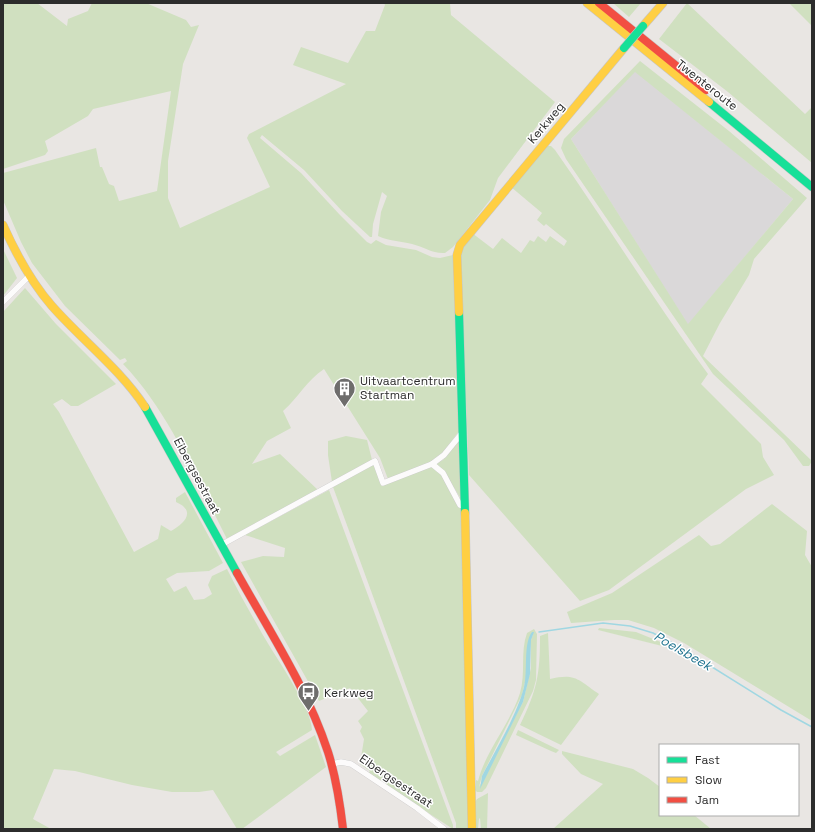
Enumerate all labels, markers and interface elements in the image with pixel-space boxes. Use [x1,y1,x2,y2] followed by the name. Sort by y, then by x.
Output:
[673,56,741,114] street label: Twenteroute
[524,99,568,147] street label: Kerkweg
[360,373,456,403] place label: Uitvaartcentrum Startman
[331,375,357,408] building icon: Uitvaartcentrum Startman
[170,435,224,517] street label: Eibergsestraat
[651,628,717,675] water label: Poelsbeek
[296,680,322,713] bus stop icon: Kerkweg
[324,685,373,701] place label: Kerkweg
[659,744,799,816] legend
[356,751,436,811] street label: Eibergsestraat
[695,752,720,768] text: Fast
[695,772,722,788] text: Slow
[695,792,719,808] text: Jam

